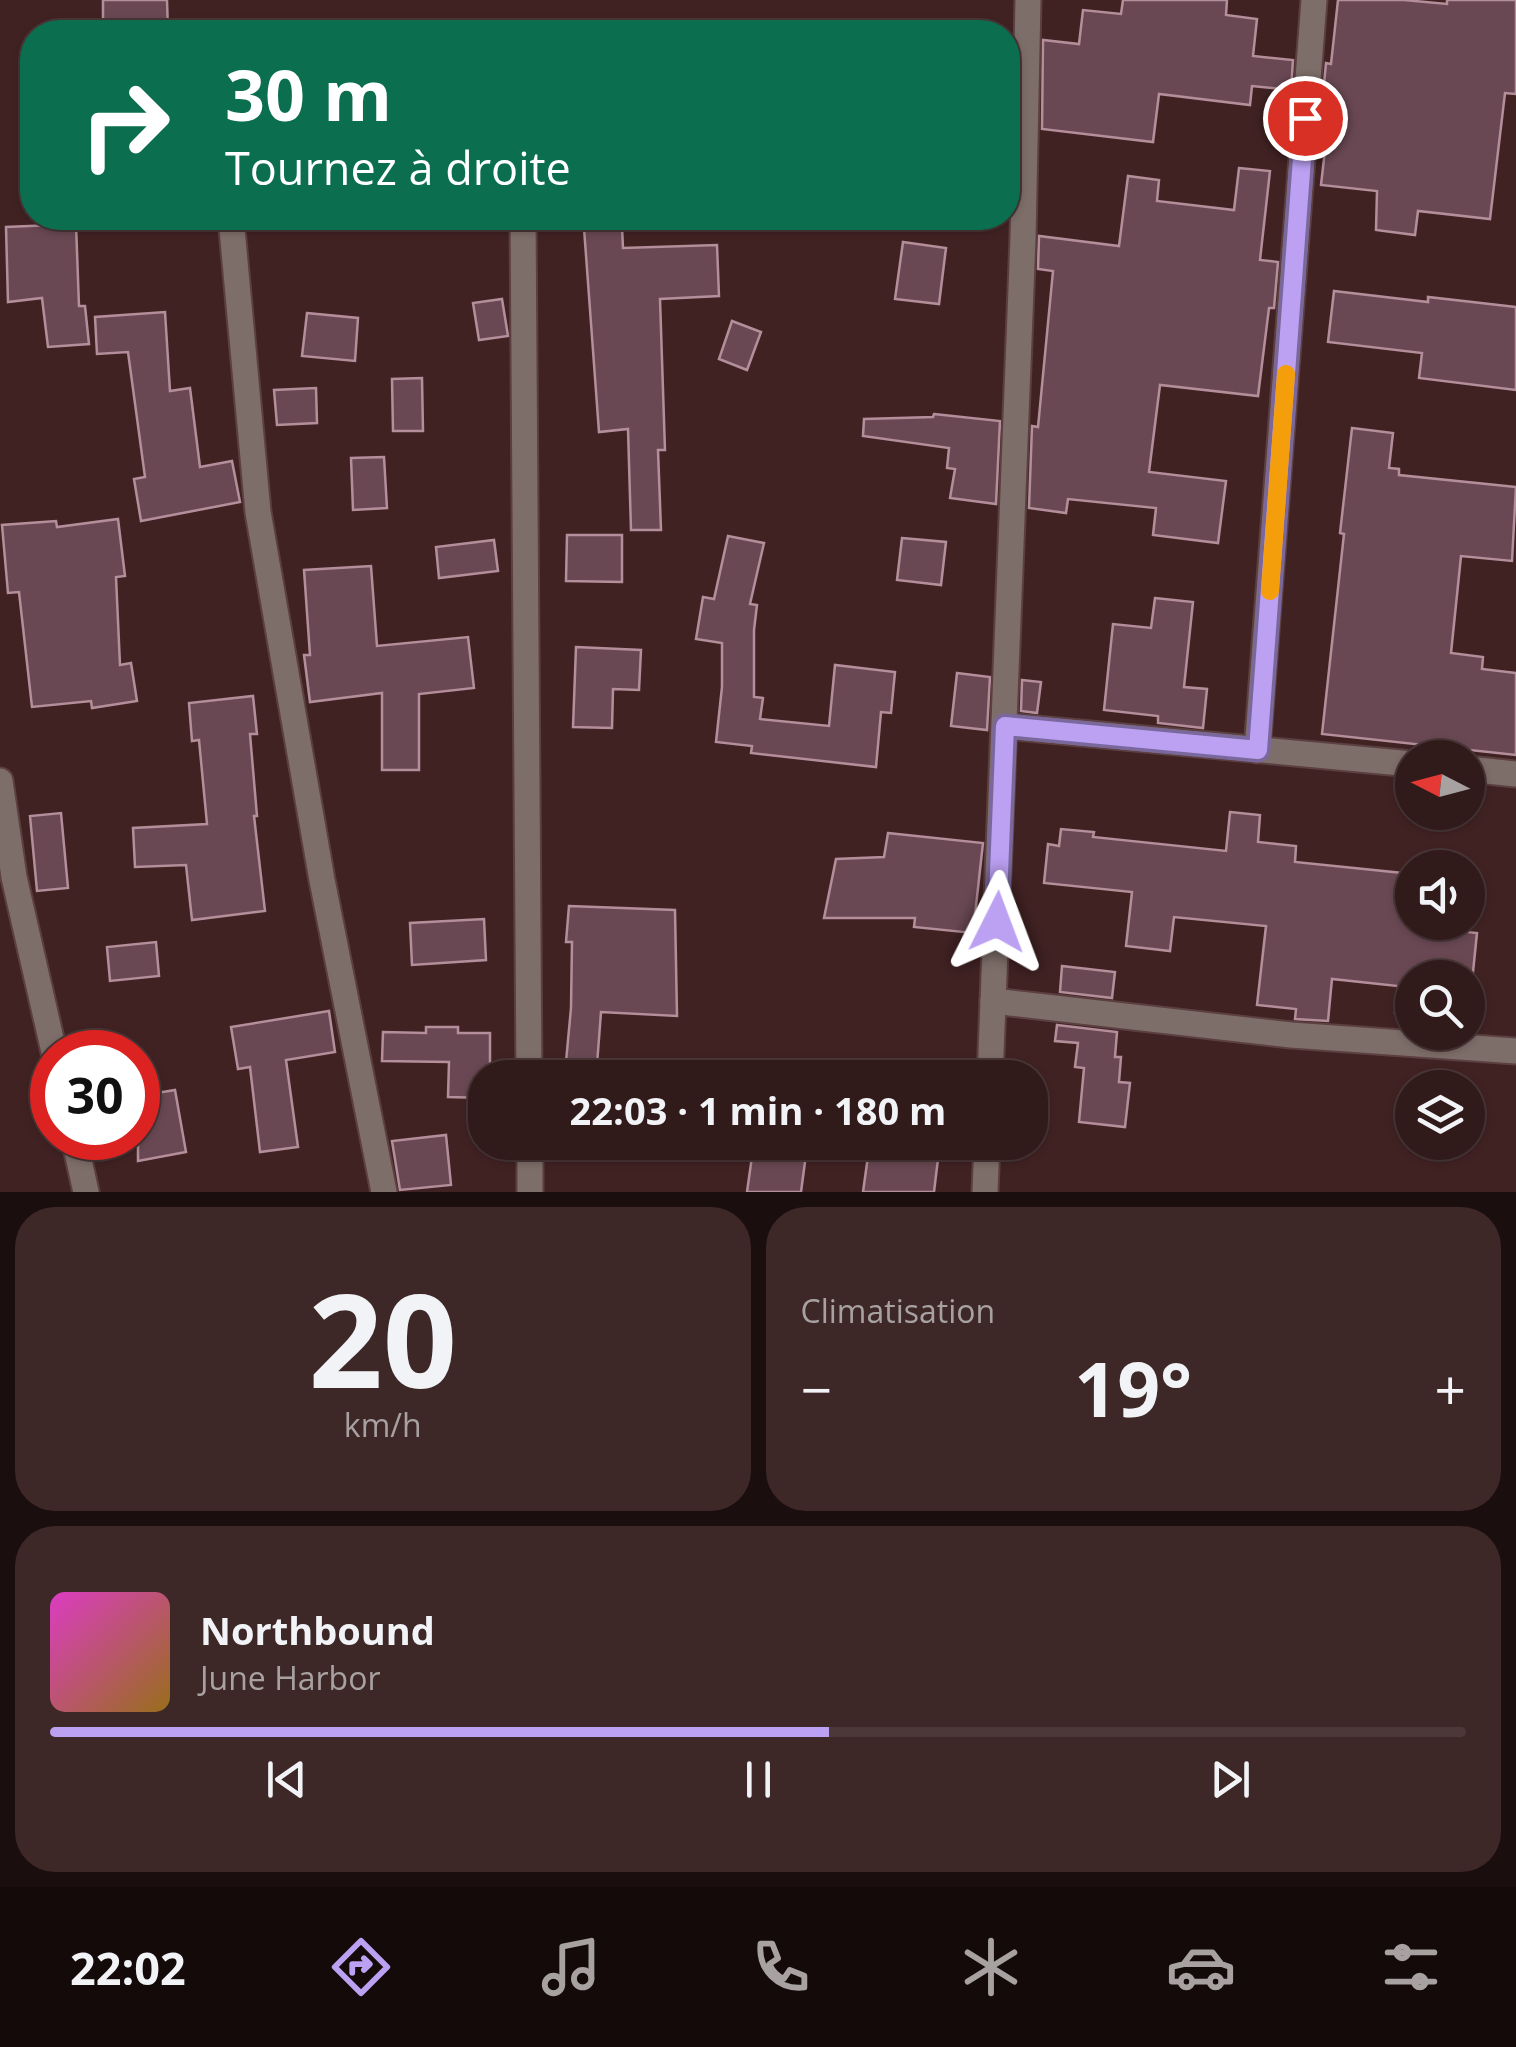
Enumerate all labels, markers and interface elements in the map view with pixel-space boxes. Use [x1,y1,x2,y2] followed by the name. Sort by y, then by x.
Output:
[225,46,392,142] text: 30 m
[60,60,190,190] icon: right
[1263,76,1348,161] pin
[1278,91,1333,146] icon: arrive
[225,137,571,198] text: Tournez à droite
[1395,740,1485,830] north arrow
[1395,740,1485,1160] map controls
[1395,850,1485,940] button: sound
[945,870,1049,974] position arrow
[1395,960,1485,1050] button: search
[30,1030,160,1160] speed limit sign: 30
[1395,1070,1485,1160] button: layers
[570,1084,946,1136] text: 22:03 · 1 min · 180 m
[308,1249,457,1426] text: 20
[801,1289,995,1332] text: Climatisation
[1074,1337,1192,1439] text: 19°
[801,1351,832,1426] text: −
[1435,1351,1466,1426] text: +
[344,1403,422,1446] text: km/h
[200,1604,435,1656] text: Northbound
[200,1656,380,1699] text: June Harbor
[259,1752,314,1807] icon: previous
[731,1752,786,1807] icon: pause
[1203,1752,1258,1807] icon: next
[326,1932,396,2002] icon: directions
[536,1932,606,2002] icon: music
[746,1932,816,2002] icon: phone
[956,1932,1026,2002] icon: climate
[1166,1932,1236,2002] icon: car
[1376,1932,1446,2002] icon: filters
[70,1937,186,1998] text: 22:02

